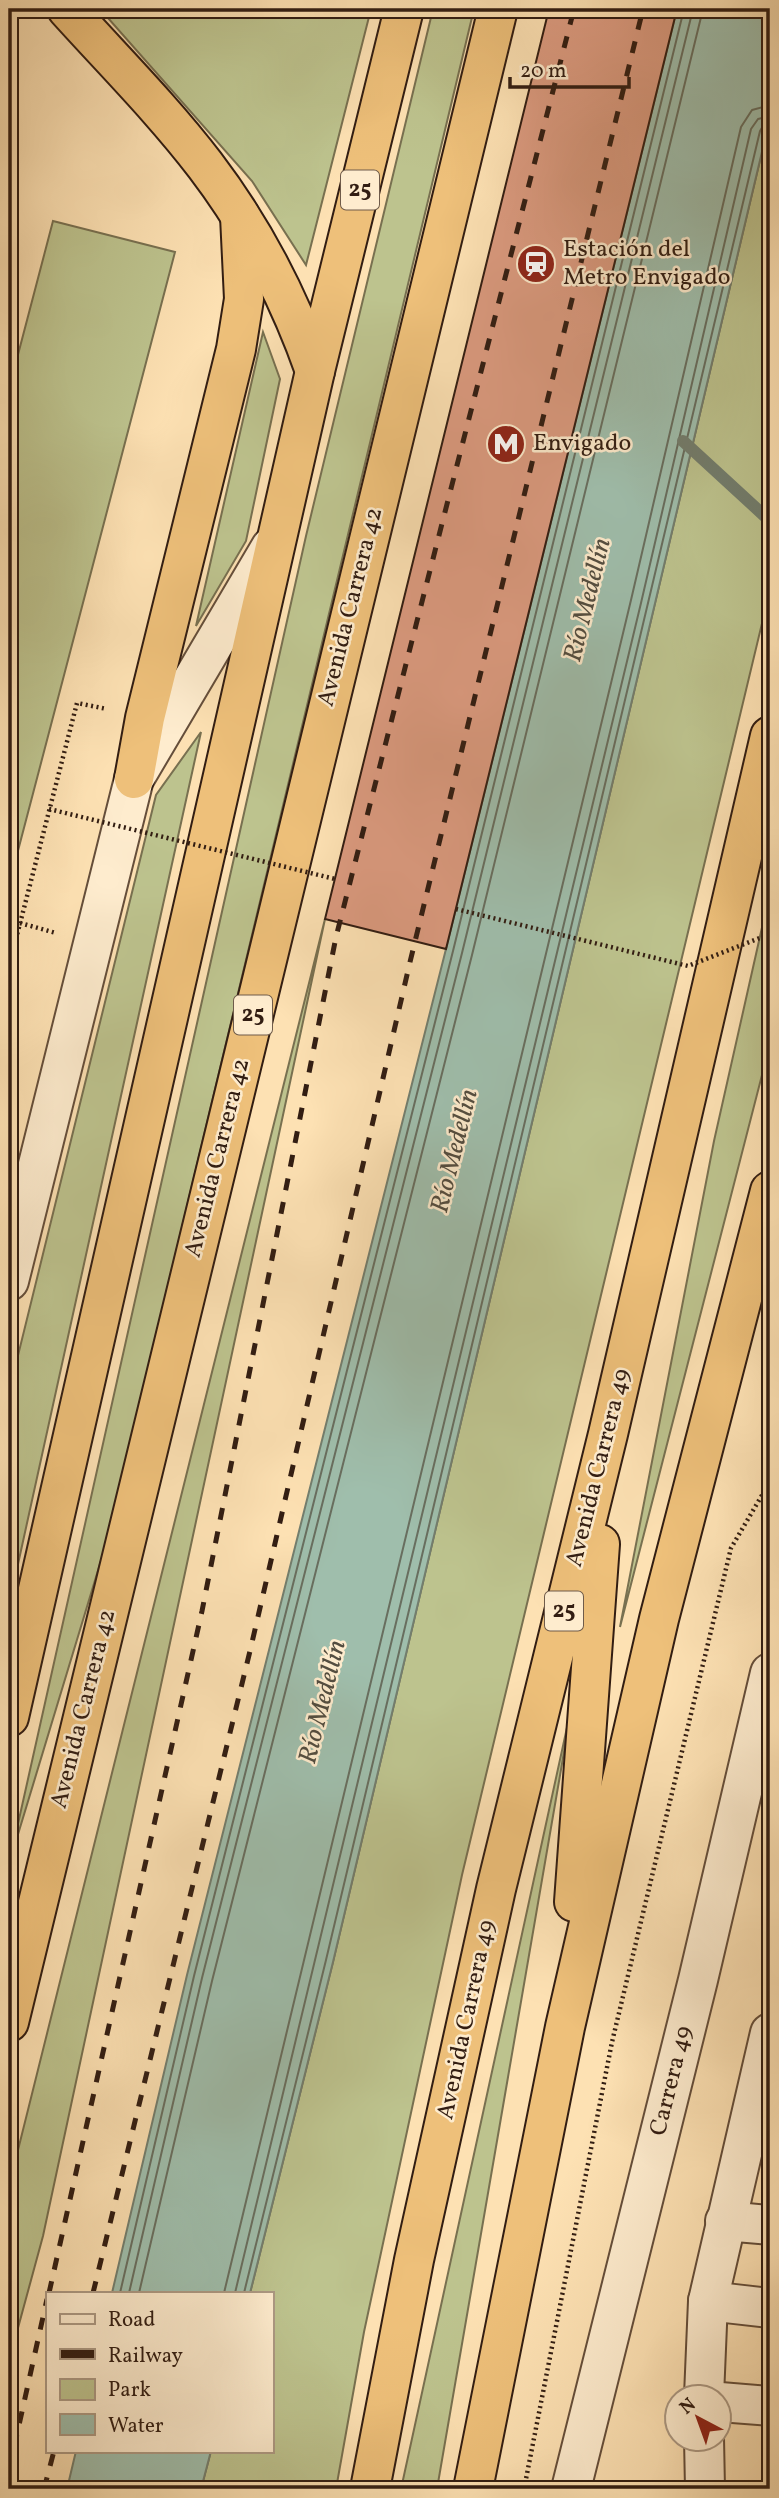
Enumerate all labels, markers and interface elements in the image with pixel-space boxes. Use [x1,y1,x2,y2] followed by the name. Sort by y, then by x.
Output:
[510,46,628,90] scale bar
[520,57,566,86] text: 20 m
[341,170,379,210] road number: 25
[563,233,731,295] place label: Estación del Metro Envigado
[515,243,557,285] station icon: Estación del Metro Envigado
[485,423,527,465] metro station icon: Envigado
[533,427,631,461] place label: Envigado
[310,504,392,710] street label: Avenida Carrera 42
[555,534,621,666] water label: Río Medellín
[234,996,272,1034] road number: 25
[177,1055,259,1261] street label: Avenida Carrera 42
[422,1085,488,1217] water label: Río Medellín
[558,1365,640,1571] street label: Avenida Carrera 49
[545,1592,583,1630] road number: 25
[43,1606,125,1812] street label: Avenida Carrera 42
[290,1636,356,1768] water label: Río Medellín
[429,1917,505,2123] street label: Avenida Carrera 49
[642,2023,702,2139] street label: Carrera 49
[46,2292,273,2452] legend
[108,2306,155,2335] text: Road
[108,2342,184,2371] text: Railway
[108,2376,151,2405] text: Park
[664,2382,734,2452] north arrow
[674,2392,702,2421] text: N
[108,2412,164,2441] text: Water

